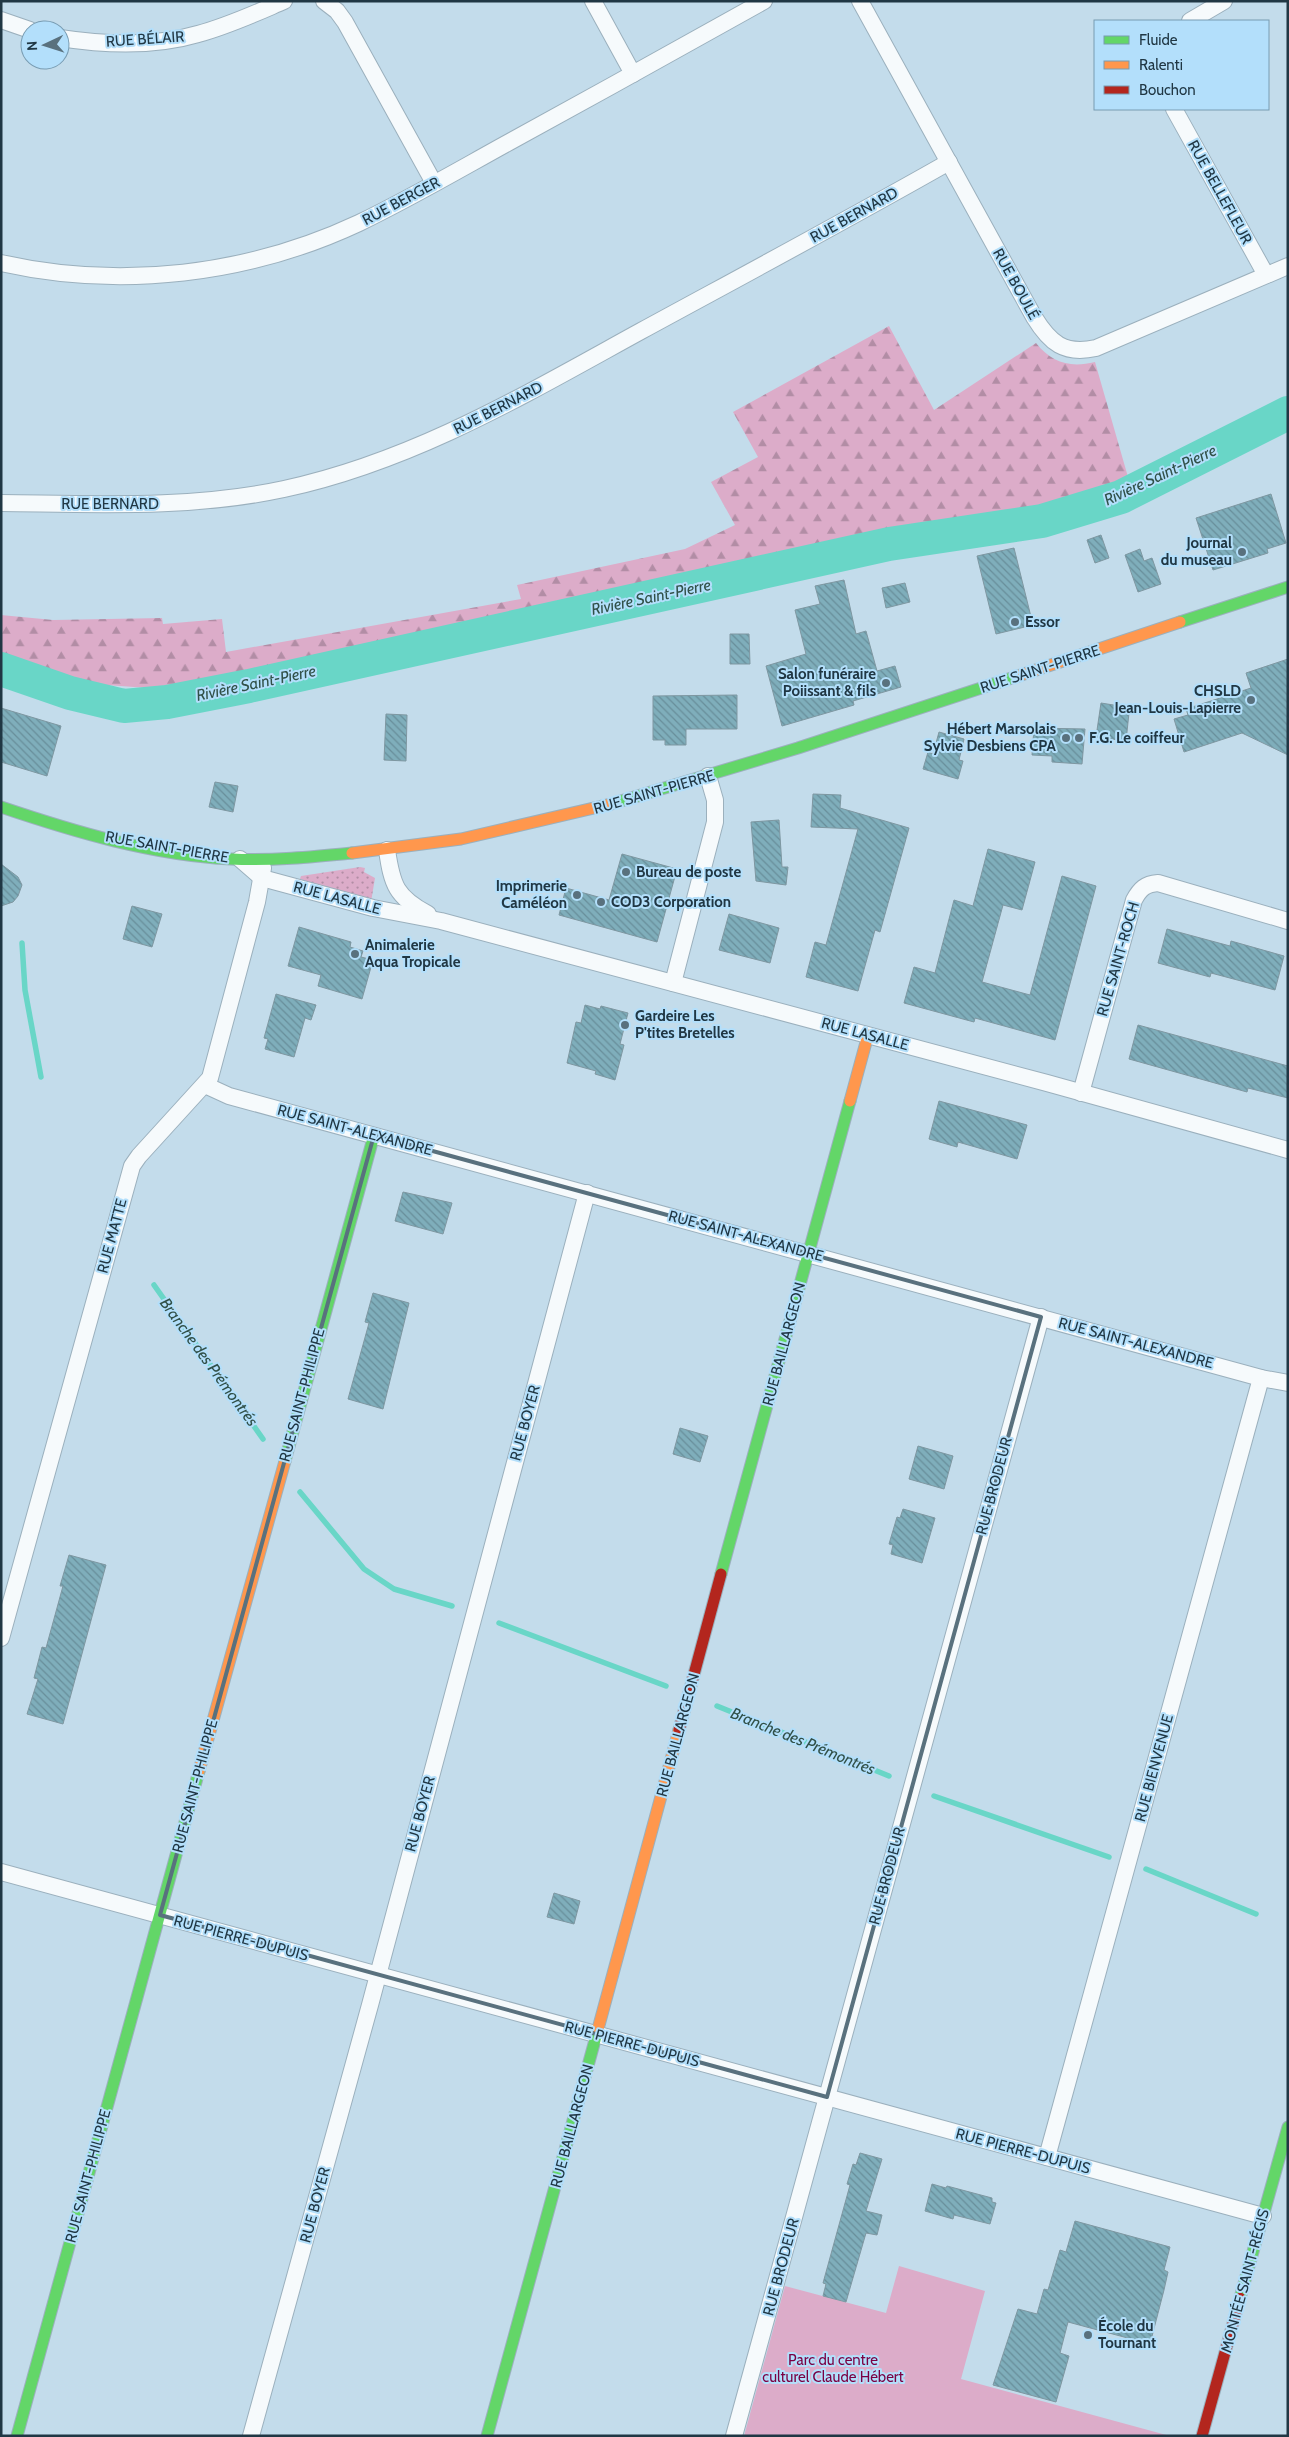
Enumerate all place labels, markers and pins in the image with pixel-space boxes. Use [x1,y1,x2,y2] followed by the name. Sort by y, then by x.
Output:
[1161,534,1232,569] place label: Journal du museau
[1236,546,1248,558] marker: Journal du museau
[1025,613,1060,631] place label: Essor
[1009,616,1021,628] marker: Essor
[778,665,876,700] place label: Salon funéraire Poiissant & fils
[880,677,892,689] marker: Salon funéraire Poiissant & fils
[1113,682,1241,717] place label: CHSLD Jean-Louis-Lapierre
[1245,694,1257,706] marker: CHSLD Jean-Louis-Lapierre
[924,720,1057,755] place label: Hébert Marsolais Sylvie Desbiens CPA
[1089,729,1184,747] place label: F.G. Le coiffeur
[1060,732,1072,744] marker: Hébert Marsolais Sylvie Desbiens CPA
[1073,732,1085,744] marker: F.G. Le coiffeur
[636,863,741,881] place label: Bureau de poste
[620,866,632,878] marker: Bureau de poste
[496,877,567,912] place label: Imprimerie Caméléon
[571,889,583,901] marker: Imprimerie Caméléon
[611,893,731,911] place label: COD3 Corporation
[595,896,607,908] marker: COD3 Corporation
[365,936,461,971] place label: Animalerie Aqua Tropicale
[349,948,361,960] marker: Animalerie Aqua Tropicale
[635,1007,735,1042] place label: Gardeire Les P'tites Bretelles
[619,1019,631,1031] marker: Gardeire Les P'tites Bretelles
[1098,2316,1156,2352] place label: École du Tournant
[1082,2329,1094,2341] marker: École du Tournant

